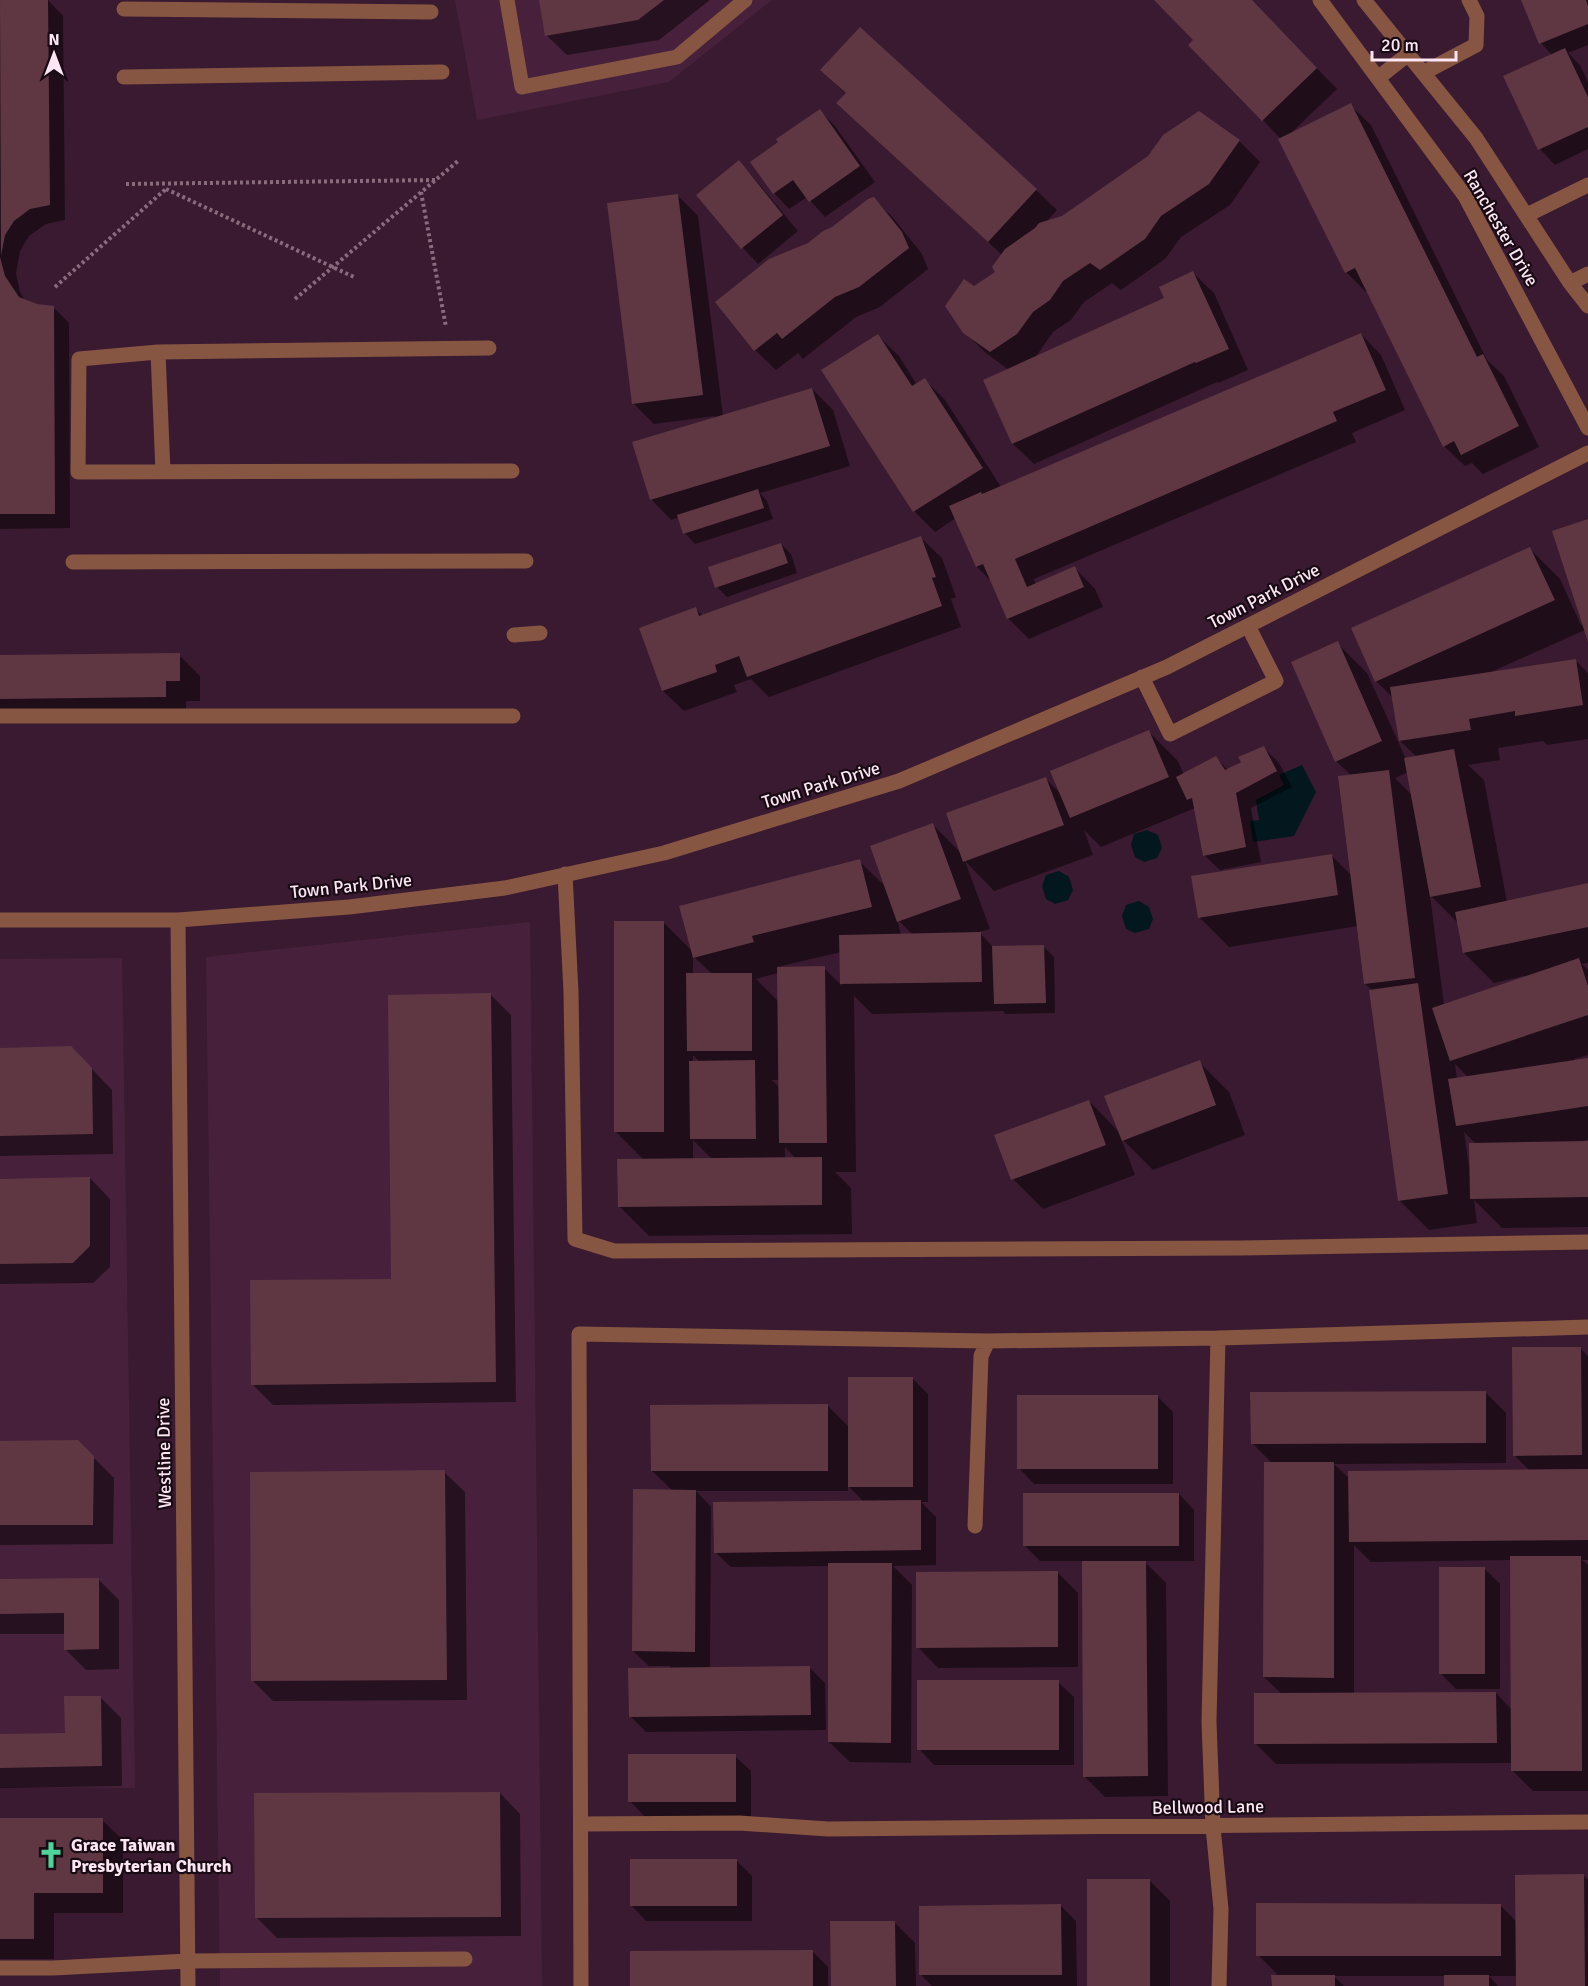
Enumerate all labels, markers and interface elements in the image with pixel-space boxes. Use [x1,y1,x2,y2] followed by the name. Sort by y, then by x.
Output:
[24,24,84,84] north arrow
[1372,24,1456,62] scale bar
[48,30,60,50] text: N
[1381,34,1419,56] text: 20 m
[1459,166,1543,290] street label: Ranchester Drive
[1205,558,1323,634] street label: Town Park Drive
[759,757,883,813] street label: Town Park Drive
[289,869,413,903] street label: Town Park Drive
[152,1397,176,1509] street label: Westline Drive
[1152,1795,1264,1819] street label: Bellwood Lane
[71,1834,232,1877] place label: Grace Taiwan Presbyterian Church
[36,1840,66,1870] church icon: Grace Taiwan Presbyterian Church

